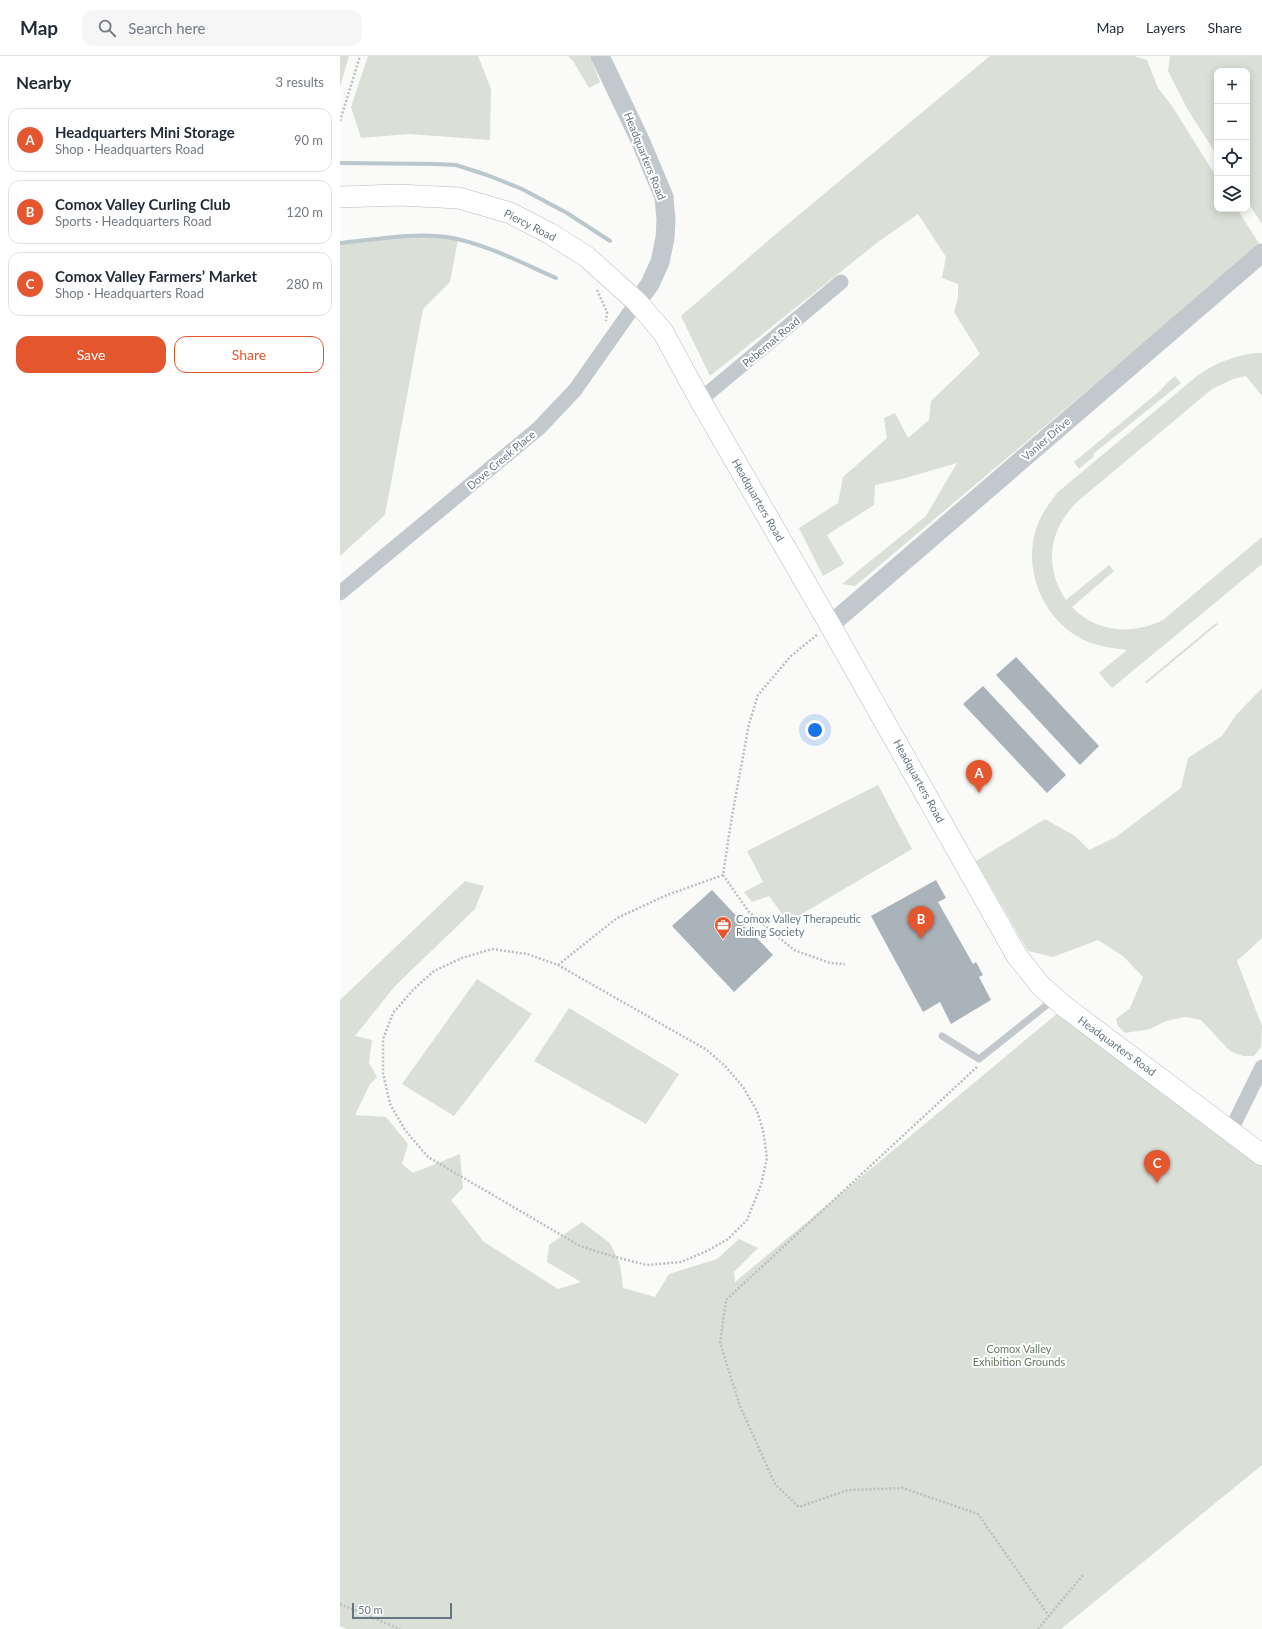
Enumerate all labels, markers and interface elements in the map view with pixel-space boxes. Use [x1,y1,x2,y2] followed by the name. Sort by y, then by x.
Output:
[82,10,362,46] search box
[20,16,58,39] text: Map
[96,17,118,39] icon: search
[128,19,206,37] text: Search here
[1096,19,1124,36] text: Map
[1146,19,1186,36] text: Layers
[1208,19,1242,36] text: Share
[1214,68,1250,212] map controls
[1214,68,1250,104] button: +
[16,72,71,93] text: Nearby
[276,74,324,90] text: 3 results
[1214,104,1250,140] button: −
[622,110,669,201] street label: Headquarters Road
[55,123,235,141] text: Headquarters Mini Storage
[25,132,35,148] text: A
[294,132,323,148] text: 90 m
[1214,140,1250,176] button: locate
[55,141,204,157] text: Shop · Headquarters Road
[1214,176,1250,212] button: layers
[55,195,231,213] text: Comox Valley Curling Club
[26,204,34,220] text: B
[286,204,323,220] text: 120 m
[502,206,558,243] street label: Piercy Road
[55,213,212,229] text: Sports · Headquarters Road
[55,267,257,285] text: Comox Valley Farmers’ Market
[26,276,34,292] text: C
[286,276,323,292] text: 280 m
[55,285,204,301] text: Shop · Headquarters Road
[739,314,802,369] street label: Pebernat Road
[16,336,166,373] button: Save
[174,336,324,373] button: Share
[1019,414,1073,463] street label: Vanier Drive
[464,427,538,492] street label: Dove Creek Place
[730,456,787,543] street label: Headquarters Road
[805,720,825,740] your location
[891,737,948,825] street label: Headquarters Road
[966,760,992,793] pin: A
[908,906,934,939] pin: B
[736,912,861,938] place label: Comox Valley Therapeutic Riding Society
[713,915,733,940] office icon: Comox Valley Therapeutic Riding Society
[1076,1013,1159,1078] street label: Headquarters Road
[1144,1150,1170,1183] pin: C
[973,1342,1065,1368] park label: Comox Valley Exhibition Grounds
[352,1601,452,1620] scale bar
[358,1603,383,1616] text: 50 m

